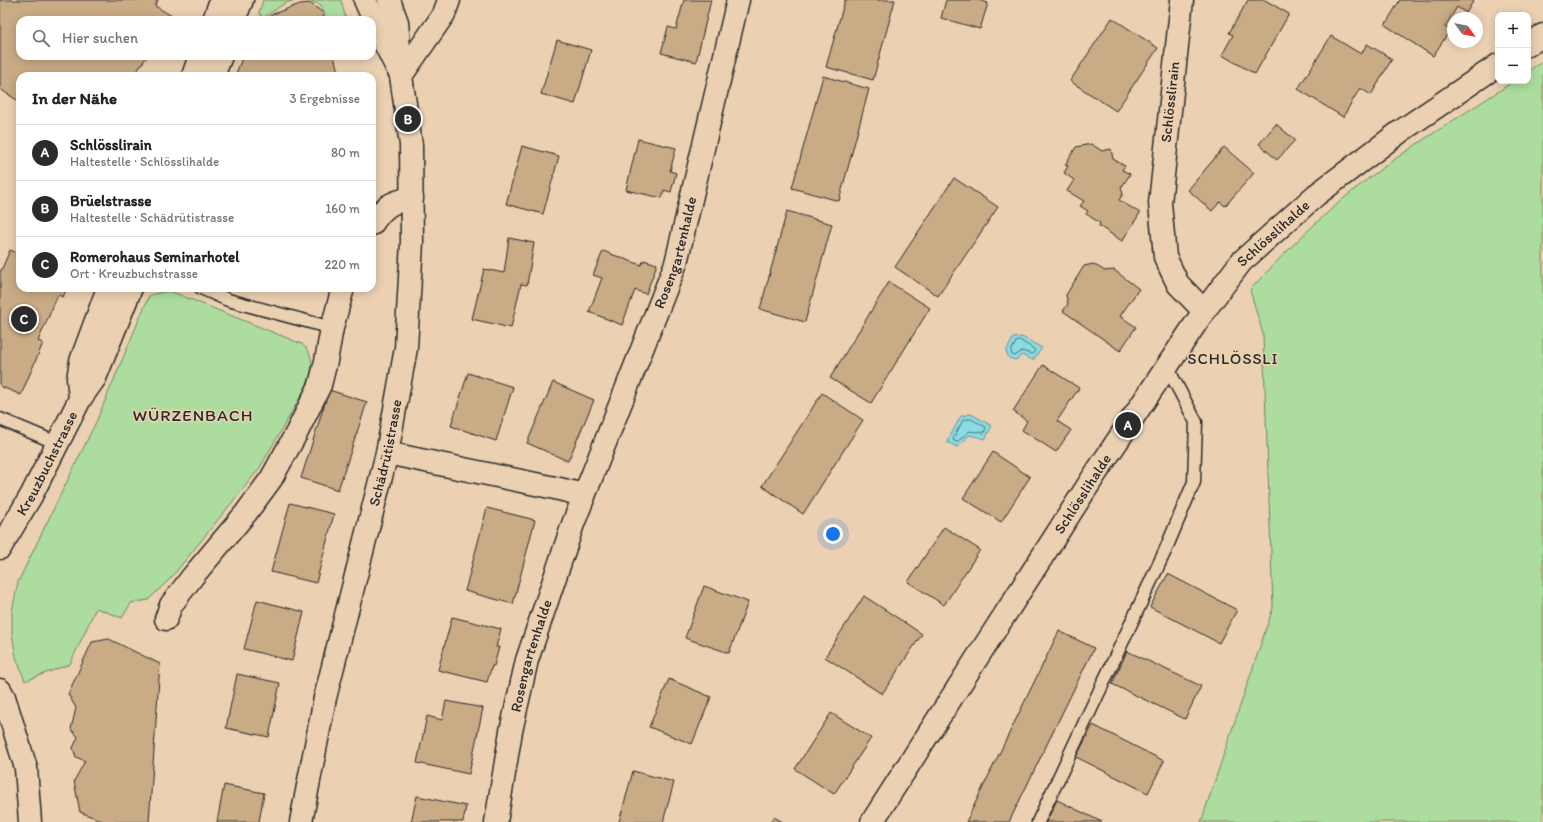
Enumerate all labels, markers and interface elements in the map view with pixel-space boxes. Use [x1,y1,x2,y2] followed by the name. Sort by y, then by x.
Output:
[1447,12,1483,48] north arrow
[1495,12,1531,84] map controls
[1495,12,1531,48] button: +
[16,16,376,60] search box
[30,27,52,49] icon: search
[62,29,138,47] text: Hier suchen
[1495,48,1531,84] button: −
[1157,60,1183,144] street label: Schlösslirain
[32,88,117,108] text: In der Nähe
[290,91,360,106] text: 3 Ergebnisse
[395,104,421,134] pin: B
[70,136,152,154] text: Schlösslirain
[41,145,49,160] text: A
[331,145,360,160] text: 80 m
[70,154,219,169] text: Haltestelle · Schlösslihalde
[70,192,151,210] text: Brüelstrasse
[650,195,700,311] street label: Rosengartenhalde
[1233,196,1313,270] street label: Schlösslihalde
[41,201,49,216] text: B
[325,201,360,216] text: 160 m
[70,210,234,225] text: Haltestelle · Schädrütistrasse
[70,248,239,266] text: Romerohaus Seminarhotel
[41,257,49,272] text: C
[324,257,360,272] text: 220 m
[70,266,198,281] text: Ort · Kreuzbuchstrasse
[11,304,37,334] pin: C
[1188,349,1278,368] district label: SCHLÖSSLI
[365,398,406,508] street label: Schädrütistrasse
[133,405,253,425] district label: WÜRZENBACH
[13,408,81,519] street label: Kreuzbuchstrasse
[1115,410,1141,440] pin: A
[1050,450,1115,537] street label: Schlösslihalde
[823,524,843,544] your location
[507,597,556,714] street label: Rosengartenhalde

